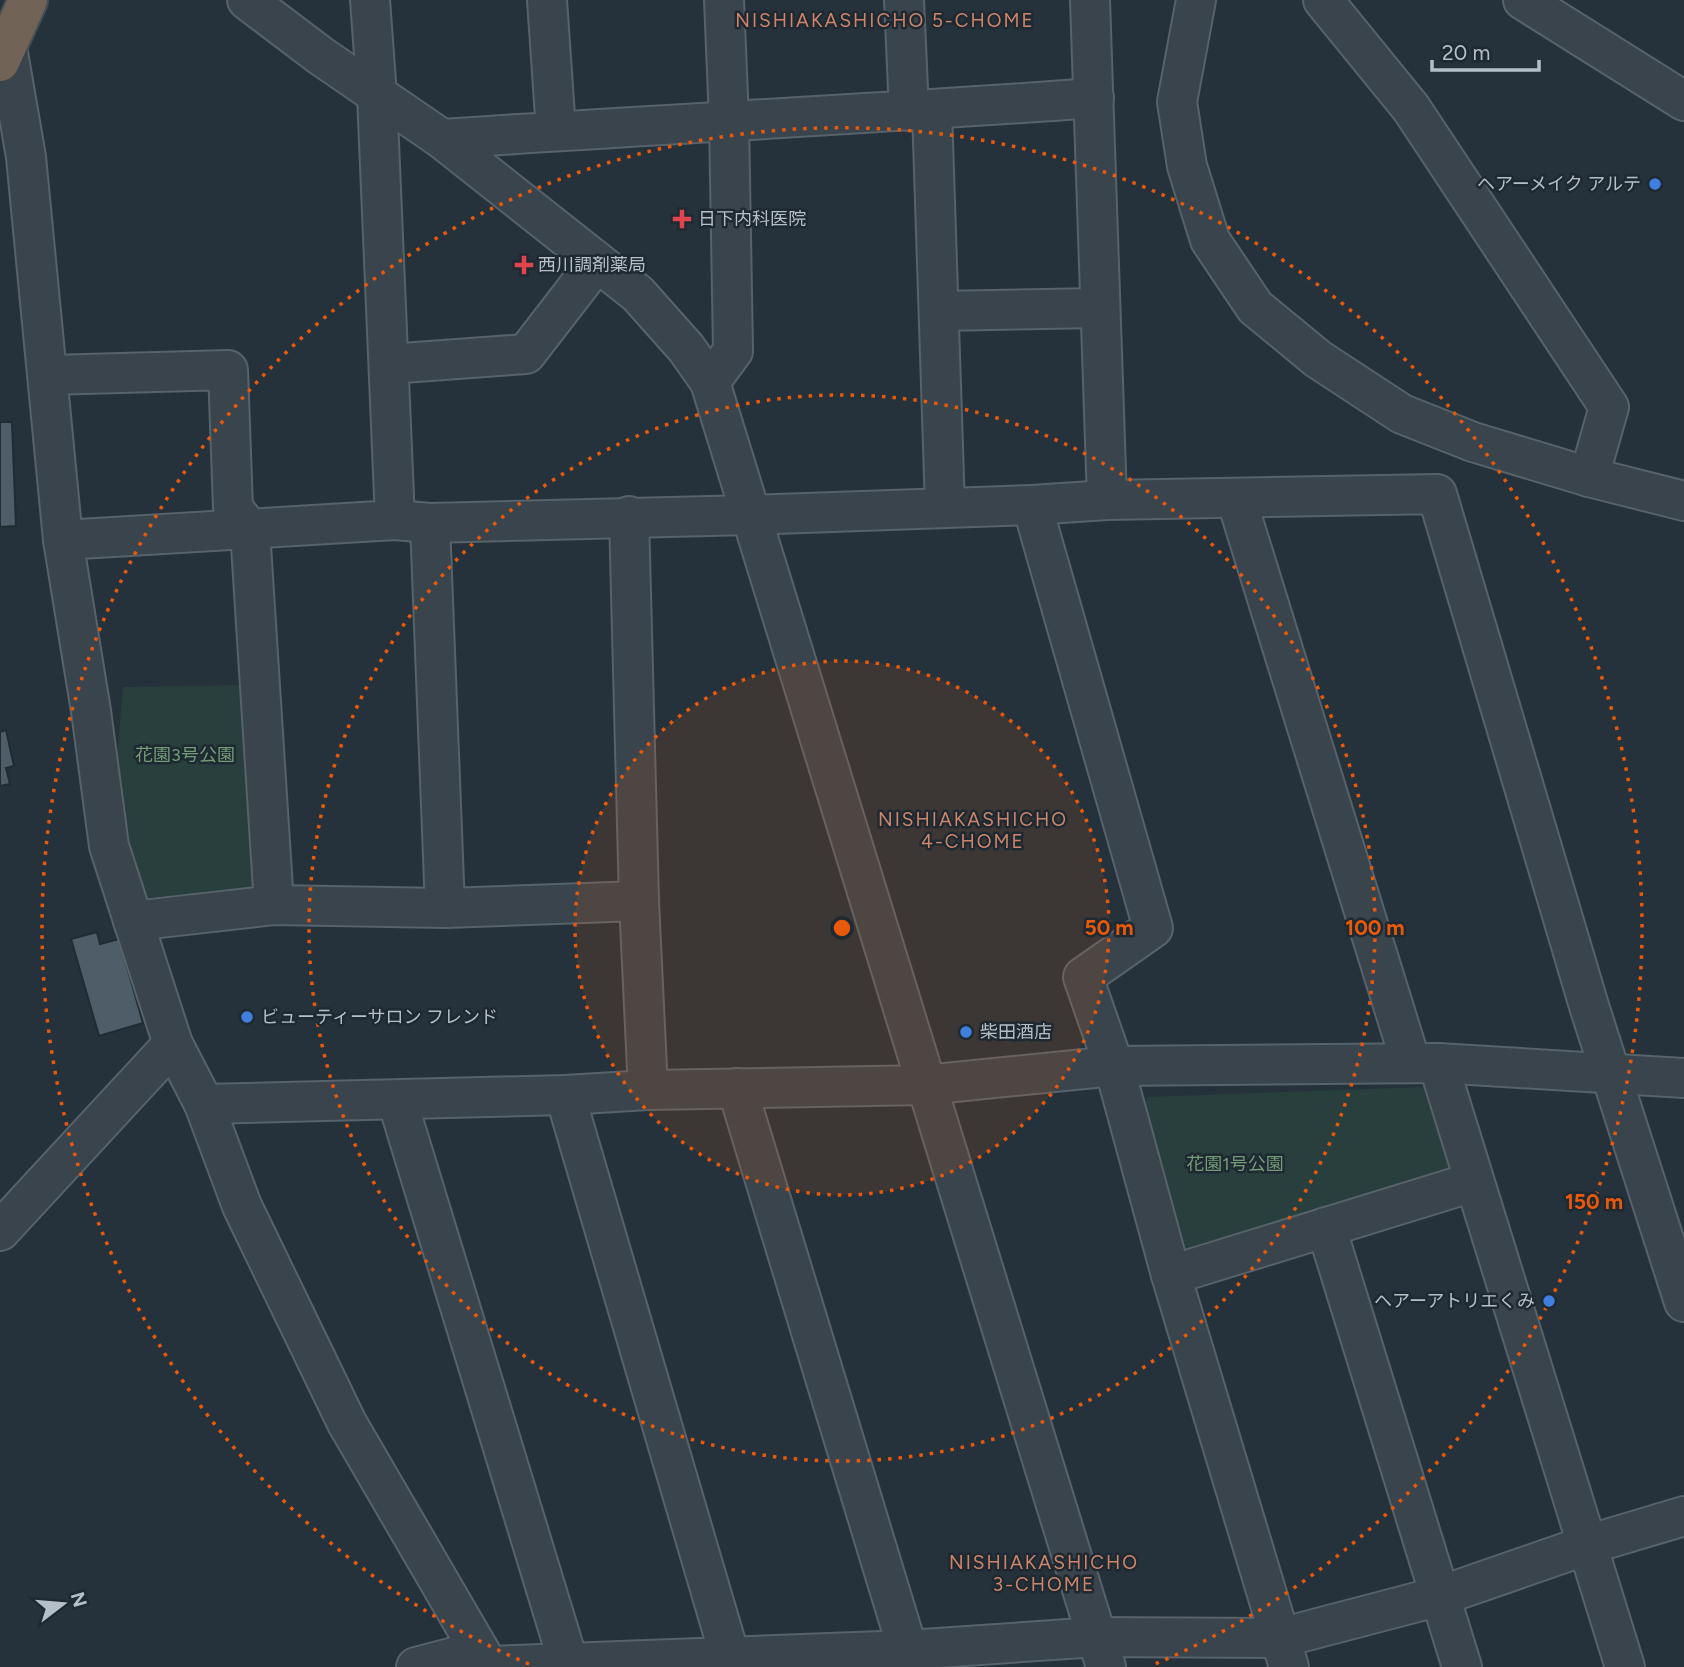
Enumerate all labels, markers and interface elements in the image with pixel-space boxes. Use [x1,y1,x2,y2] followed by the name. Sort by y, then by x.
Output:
[735,9,1035,32] district label: NISHIAKASHICHO 5-CHOME
[1432,28,1539,72] scale bar
[1442,40,1490,65] text: 20 m
[1477,173,1641,195] place label: ヘアーメイク アルテ
[1647,176,1663,192] marker: ヘアーメイク アルテ
[698,208,806,230] place label: 日下内科医院
[672,209,692,229] marker: 日下内科医院
[538,254,646,276] place label: 西川調剤薬局
[516,257,532,273] marker: 西川調剤薬局
[135,744,235,766] park label: 花園3号公園
[878,808,1068,853] district label: NISHIAKASHICHO 4-CHOME
[1084,915,1134,940] text: 50 m
[1345,915,1405,940] text: 100 m
[830,916,854,940] centre of rings
[261,1006,498,1028] place label: ビューティーサロン フレンド
[239,1009,255,1025] marker: ビューティーサロン フレンド
[980,1021,1052,1043] place label: 柴田酒店
[958,1024,974,1040] marker: 柴田酒店
[1186,1153,1284,1175] park label: 花園1号公園
[1565,1189,1623,1214] text: 150 m
[1374,1290,1535,1312] place label: ヘアーアトリエくみ
[1541,1293,1557,1309] marker: ヘアーアトリエくみ
[949,1551,1139,1596] district label: NISHIAKASHICHO 3-CHOME
[28,1569,98,1639] north arrow
[66,1589,92,1610] text: N

